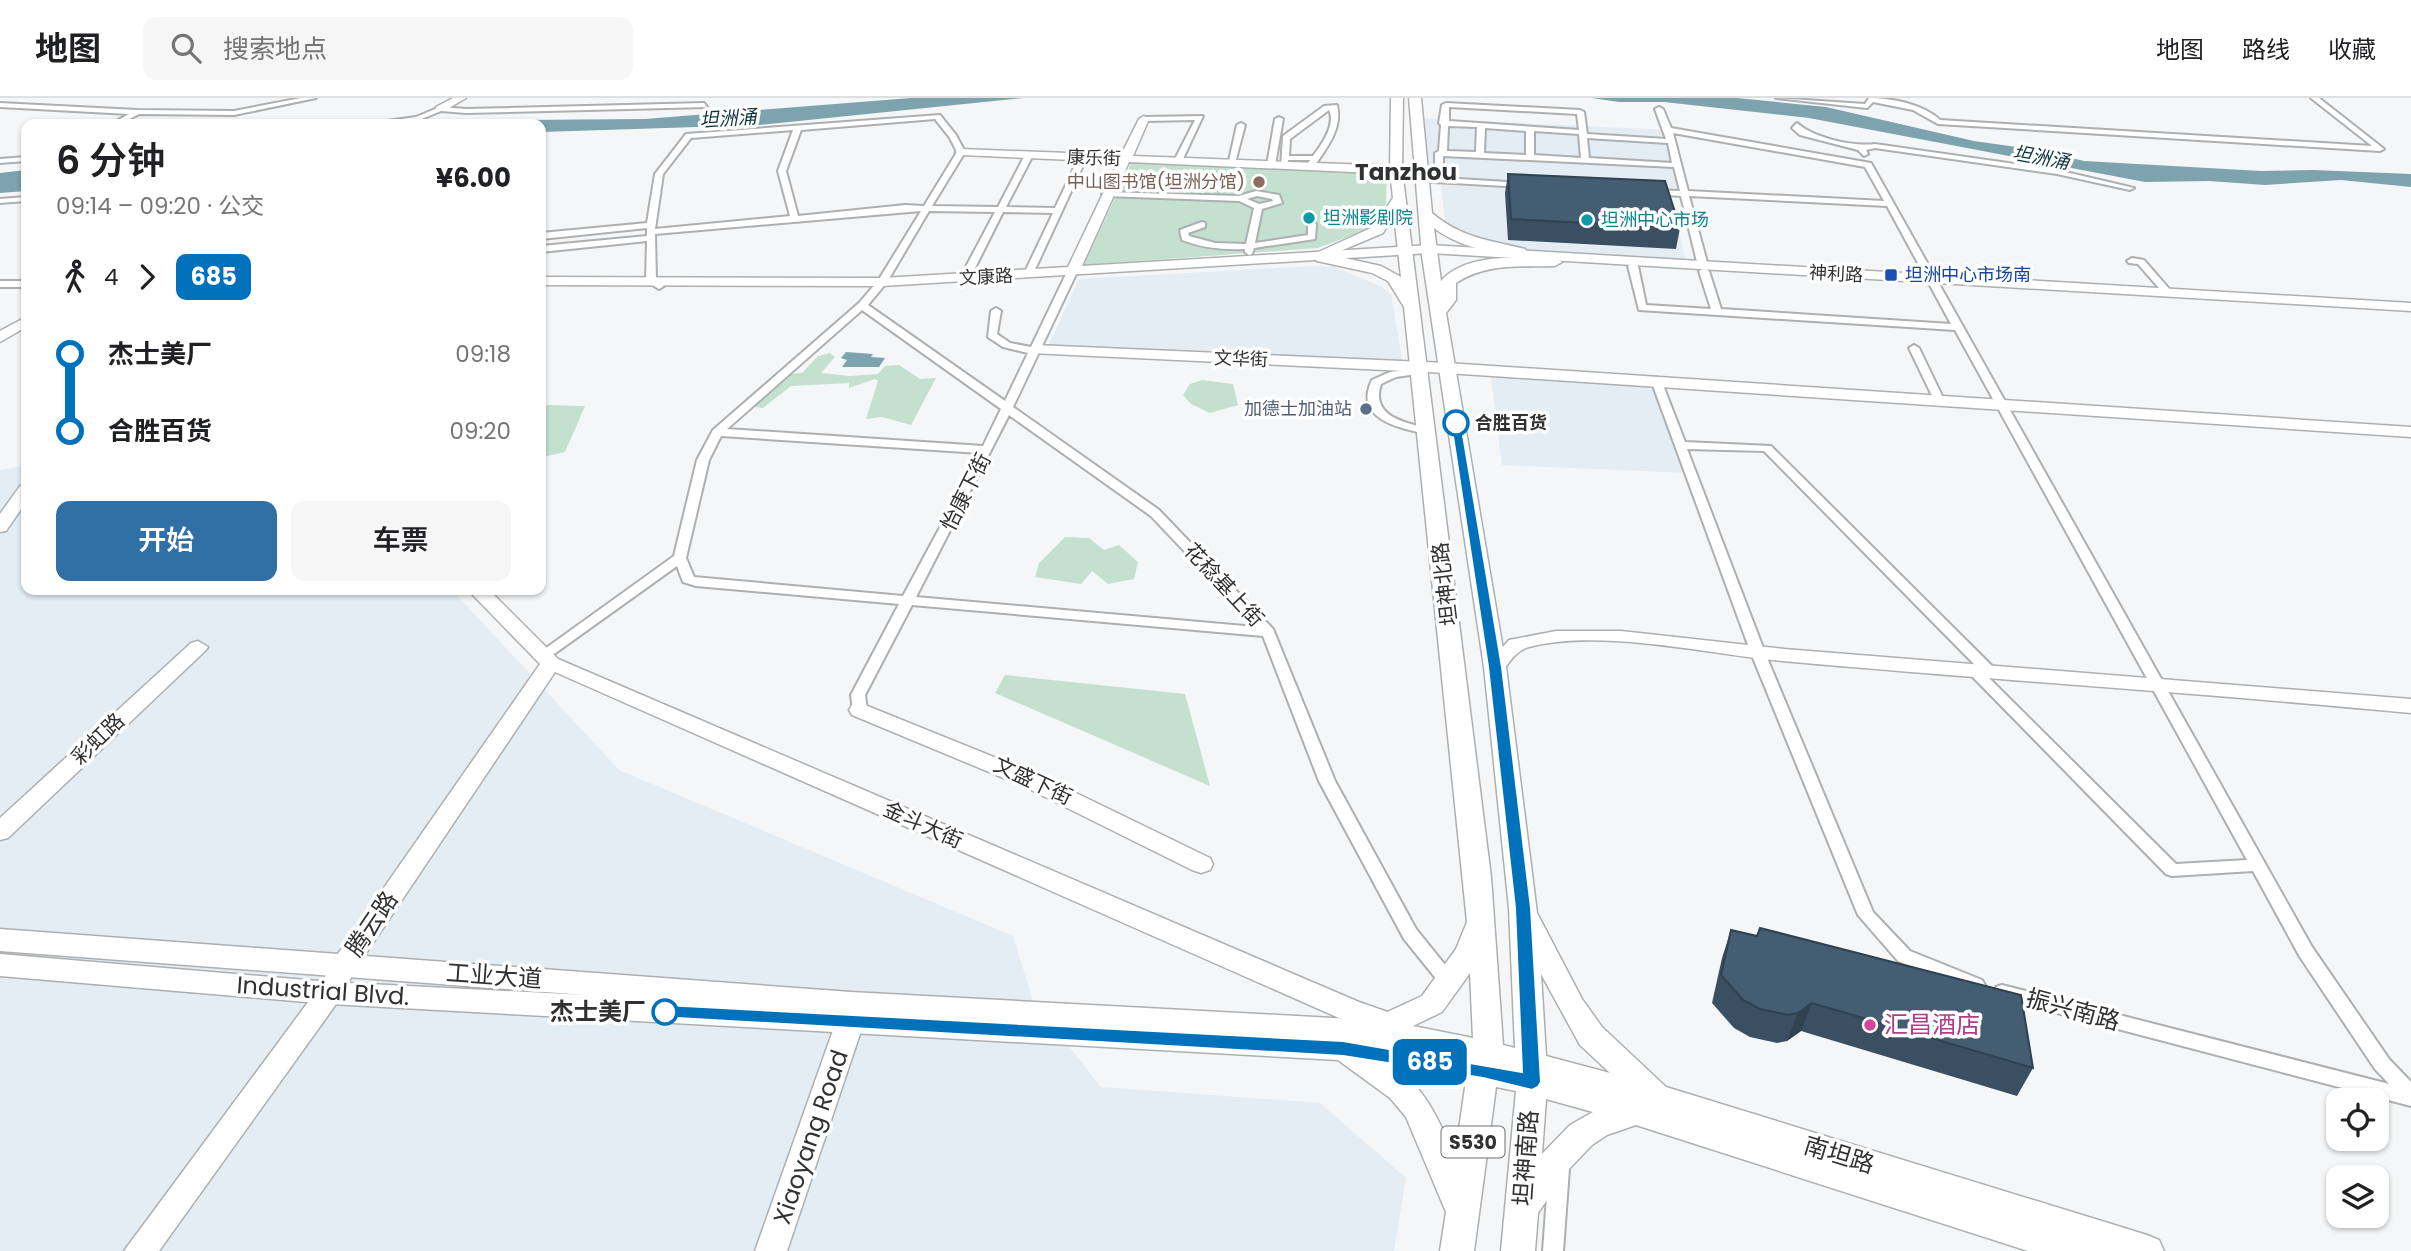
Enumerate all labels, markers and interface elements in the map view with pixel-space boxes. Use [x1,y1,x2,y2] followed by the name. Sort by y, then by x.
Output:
[143,17,633,80] search box
[35,25,101,72] text: 地图
[167,29,205,67] icon: search
[223,31,327,67] text: 搜索地点
[2156,33,2204,66] text: 地图
[2242,33,2290,66] text: 路线
[2328,33,2376,66] text: 收藏
[699,103,759,134] water label: 坦洲涌
[56,134,165,187] text: 6 分钟
[2010,139,2073,176] water label: 坦洲涌
[1067,144,1121,171] street label: 康乐街
[1355,156,1457,188] district label: Tanzhou
[436,160,511,196] text: ¥6.00
[1067,169,1245,194] place label: 中山图书馆(坦洲分馆)
[1251,174,1267,190] marker: 中山图书馆(坦洲分馆)
[56,190,264,222] text: 09:14 – 09:20 · 公交
[1323,205,1413,230] place label: 坦洲影剧院
[1601,207,1709,232] place label: 坦洲中心市场
[1301,210,1317,226] marker: 坦洲影剧院
[1579,212,1595,228] marker: 坦洲中心市场
[56,258,94,296] icon: walk
[128,258,166,296] icon: forward
[190,260,237,293] text: 685
[1808,260,1864,287] street label: 神利路
[104,261,118,293] text: 4
[1905,262,2031,287] place label: 坦洲中心市场南
[958,263,1014,290] street label: 文康路
[1883,267,1899,283] marker: 坦洲中心市场南
[108,336,212,372] text: 杰士美厂
[455,338,511,370] text: 09:18
[1214,345,1268,372] street label: 文华街
[1244,396,1352,421] place label: 加德士加油站
[1358,401,1374,417] marker: 加德士加油站
[1443,410,1469,436] marker: 合胜百货
[1475,410,1547,435] place label: 合胜百货
[108,413,212,449] text: 合胜百货
[449,415,511,447] text: 09:20
[934,448,998,536] street label: 怡康下街
[56,501,277,581] button: 开始
[291,501,511,581] button: 车票
[1178,536,1271,633] street label: 花稔基上街
[1425,541,1464,628] street label: 坦神北路
[65,706,130,771] street label: 彩虹路
[989,750,1077,811] street label: 文盛下街
[879,794,967,855] street label: 金斗大街
[338,885,405,963] street label: 腾云路
[445,956,543,995] street label: 工业大道
[236,968,410,1013] street label: Industrial Blvd.
[2022,981,2124,1038] street label: 振兴南路
[550,995,646,1028] place label: 杰士美厂
[652,999,678,1025] marker: 杰士美厂
[1884,1008,1980,1041] place label: 汇昌酒店
[1862,1017,1878,1033] marker: 汇昌酒店
[1390,1039,1470,1085] line badge: 685
[765,1045,856,1229] street label: Xiaoyang Road
[1407,1045,1453,1078] text: 685
[2326,1088,2389,1228] map controls
[2326,1088,2389,1151] button: locate
[1506,1109,1545,1207] street label: 坦神南路
[1442,1126,1504,1158] road number: S530
[1800,1128,1878,1181] street label: 南坦路
[2326,1165,2389,1228] button: layers

